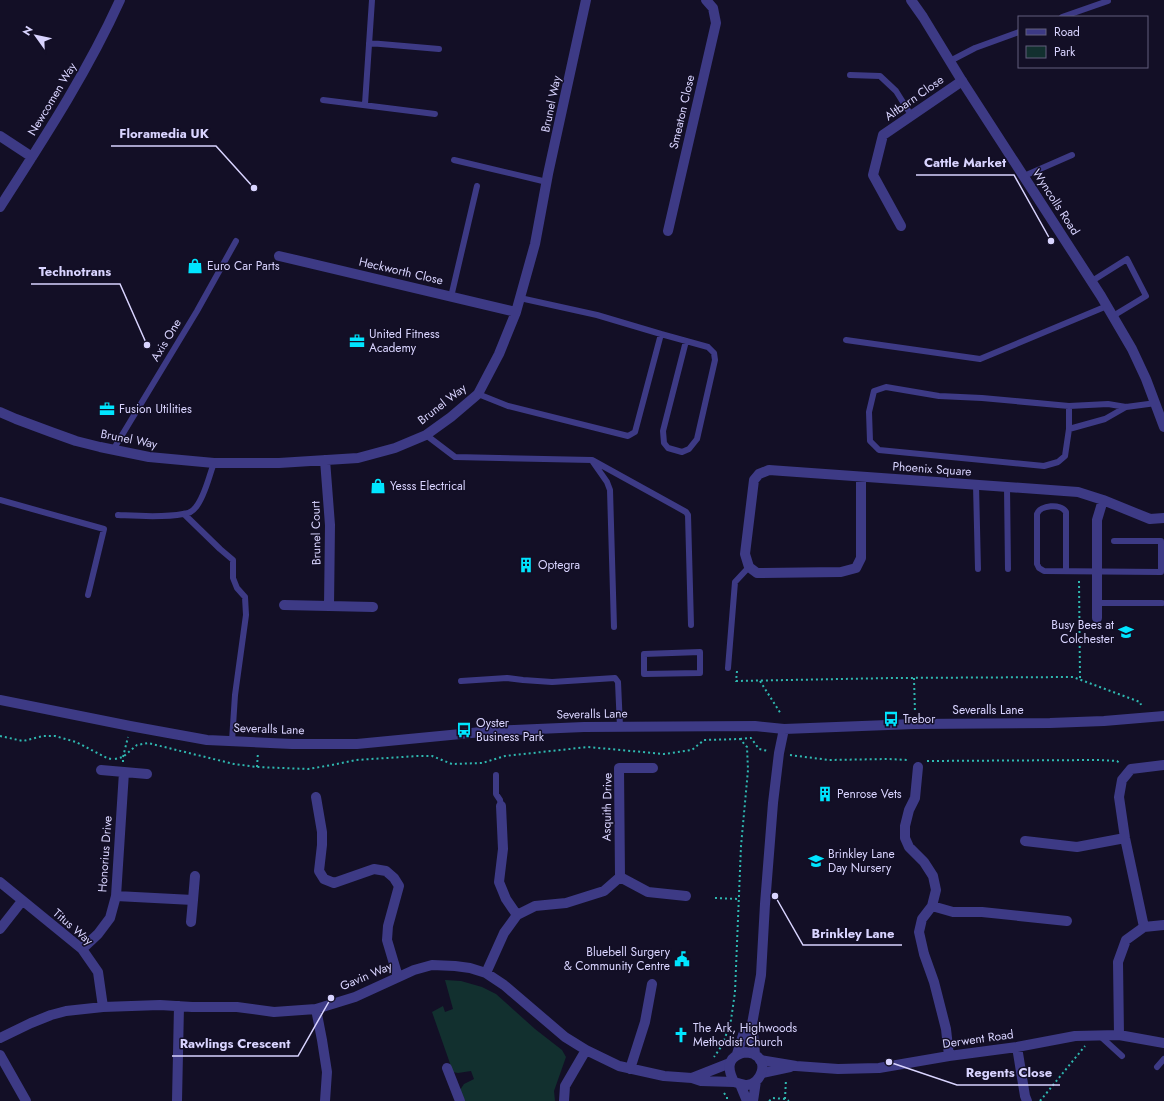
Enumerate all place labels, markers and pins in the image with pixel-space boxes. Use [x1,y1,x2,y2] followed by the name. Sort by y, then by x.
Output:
[111,121,216,146] callout: Floramedia UK
[916,150,1014,175] callout: Cattle Market
[186,257,204,275] shop icon: Euro Car Parts
[207,257,280,275] place label: Euro Car Parts
[31,259,120,284] callout: Technotrans
[369,325,440,357] place label: United Fitness Academy
[348,332,366,350] office icon: United Fitness Academy
[98,400,116,418] office icon: Fusion Utilities
[119,400,192,418] place label: Fusion Utilities
[369,477,387,495] shop icon: Yesss Electrical
[390,477,465,495] place label: Yesss Electrical
[517,556,535,574] building icon: Optegra
[538,556,580,574] place label: Optegra
[1051,616,1115,648] place label: Busy Bees at Colchester
[1117,623,1135,641] school or university icon: Busy Bees at Colchester
[882,710,900,728] bus stop icon: Trebor
[903,710,936,728] place label: Trebor
[476,714,545,746] place label: Oyster Business Park
[455,721,473,739] bus stop icon: Oyster Business Park
[816,785,834,803] building icon: Penrose Vets
[837,785,902,803] place label: Penrose Vets
[828,845,895,877] place label: Brinkley Lane Day Nursery
[807,852,825,870] school or university icon: Brinkley Lane Day Nursery
[803,920,902,945] callout: Brinkley Lane
[564,943,671,975] place label: Bluebell Surgery & Community Centre
[673,950,691,968] public building icon: Bluebell Surgery & Community Centre
[693,1019,797,1051] place label: The Ark, Highwoods Methodist Church
[672,1026,690,1044] church icon: The Ark, Highwoods Methodist Church
[172,1031,298,1056] callout: Rawlings Crescent
[957,1060,1060,1085] callout: Regents Close

